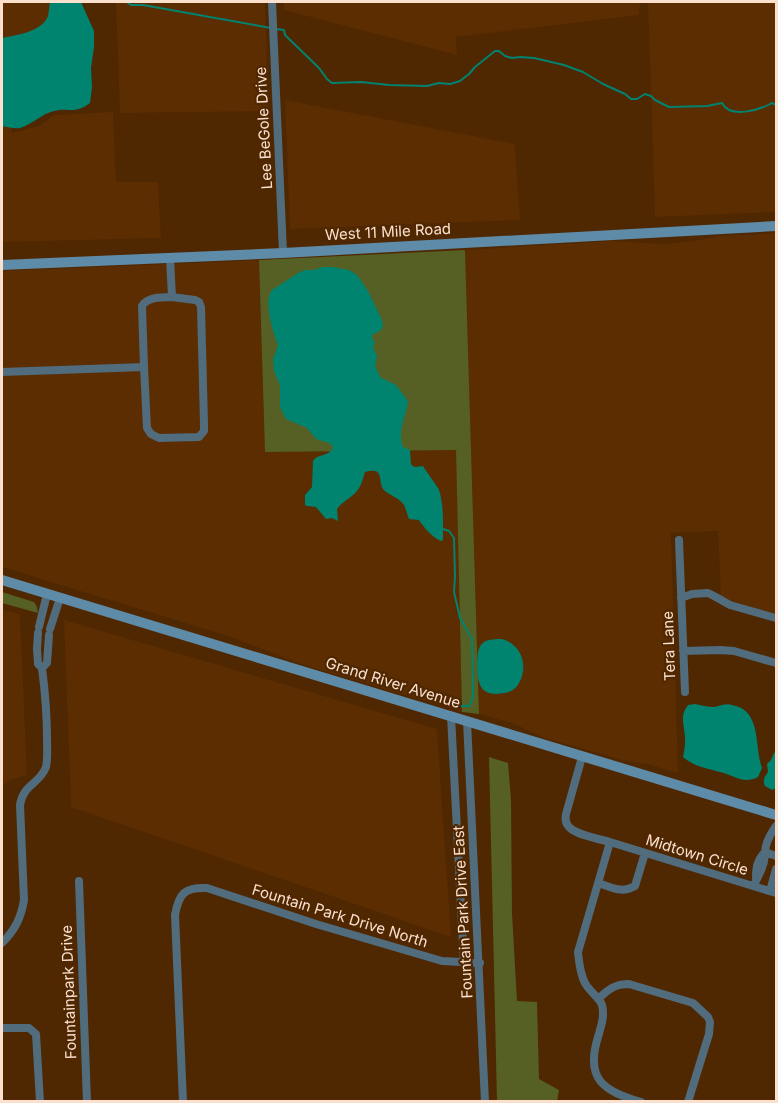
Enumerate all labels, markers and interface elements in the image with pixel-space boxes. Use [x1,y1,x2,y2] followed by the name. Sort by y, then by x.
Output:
[251,66,276,190] street label: Lee BeGole Drive
[324,219,451,244] street label: West 11 Mile Road
[658,611,679,681] street label: Tera Lane
[323,653,463,712] street label: Grand River Avenue
[448,825,477,999] street label: Fountain Park Drive East
[644,830,751,879] street label: Midtown Circle
[250,880,430,951] street label: Fountain Park Drive North
[57,925,80,1059] street label: Fountainpark Drive

